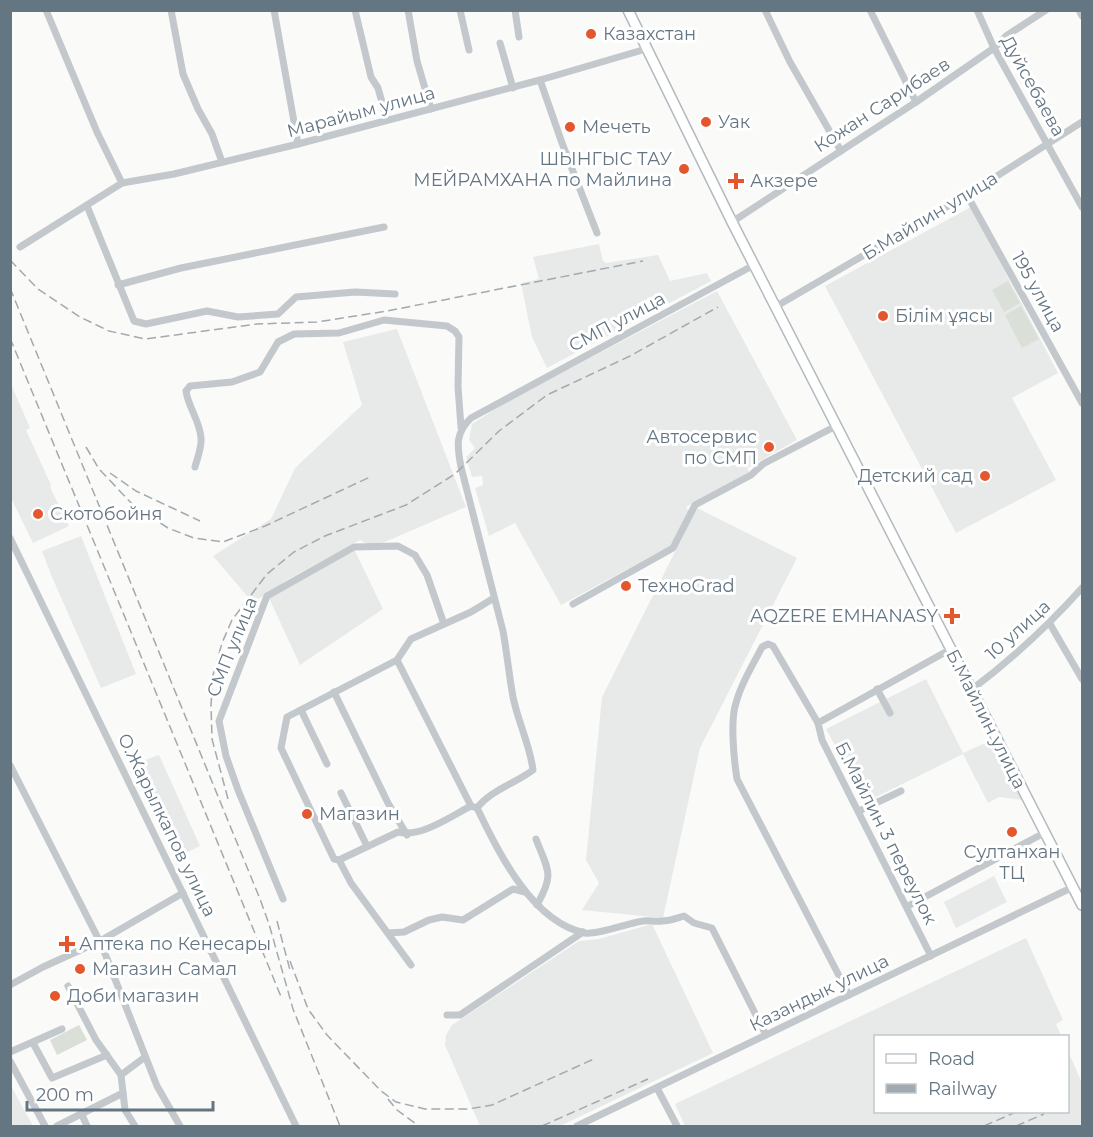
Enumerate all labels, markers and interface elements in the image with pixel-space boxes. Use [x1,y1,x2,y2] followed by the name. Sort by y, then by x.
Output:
[603,23,696,45] place label: Казахстан
[584,27,598,41] marker: Казахстан
[996,32,1070,140] street label: Дуйсебаева
[810,53,954,157] street label: Кожан Сарибаев
[285,82,437,142] street label: Марайым улица
[718,111,751,133] place label: Уак
[699,115,713,129] marker: Уак
[582,116,651,138] place label: Мечеть
[563,120,577,134] marker: Мечеть
[413,148,673,191] place label: ШЫНГЫС ТАУ МЕЙРАМХАНА по Майлина
[677,162,691,176] marker: ШЫНГЫС ТАУ МЕЙРАМХАНА по Майлина
[858,167,1002,265] street label: Б.Майлин улица
[750,170,818,192] place label: Акзере
[727,172,745,190] marker: Акзере
[1007,248,1069,336] street label: 195 улица
[565,287,669,357] street label: СМП улица
[895,305,993,327] place label: Білім ұясы
[876,309,890,323] marker: Білім ұясы
[646,426,757,469] place label: Автосервис по СМП
[762,440,776,454] marker: Автосервис по СМП
[858,465,973,487] place label: Детский сад
[978,469,992,483] marker: Детский сад
[50,503,162,525] place label: Скотобойня
[31,507,45,521] marker: Скотобойня
[638,575,735,597] place label: ТехноGrad
[619,579,633,593] marker: ТехноGrad
[202,594,262,700] street label: СМП улица
[981,595,1055,665] street label: 10 улица
[750,605,939,627] place label: AQZERE EMHANASY
[943,607,961,625] marker: AQZERE EMHANASY
[941,645,1031,793] street label: Б.Майлин улица
[113,730,221,920] street label: О.Жарылкапов улица
[830,738,942,928] street label: Б.Майлин 3 переулок
[319,803,400,825] place label: Магазин
[300,807,314,821] marker: Магазин
[1005,825,1019,839] marker: Султанхан ТЦ
[964,841,1060,884] place label: Султанхан ТЦ
[79,933,271,955] place label: Аптека по Кенесары
[60,937,74,951] marker: Аптека по Кенесары
[746,950,892,1036] street label: Казандык улица
[92,958,237,980] place label: Магазин Самал
[73,962,87,976] marker: Магазин Самал
[67,985,199,1007] place label: Доби магазин
[48,989,62,1003] marker: Доби магазин
[874,1035,1069,1113] legend
[928,1048,975,1070] text: Road
[27,1074,213,1112] scale bar
[928,1078,997,1100] text: Railway
[36,1084,94,1106] text: 200 m

